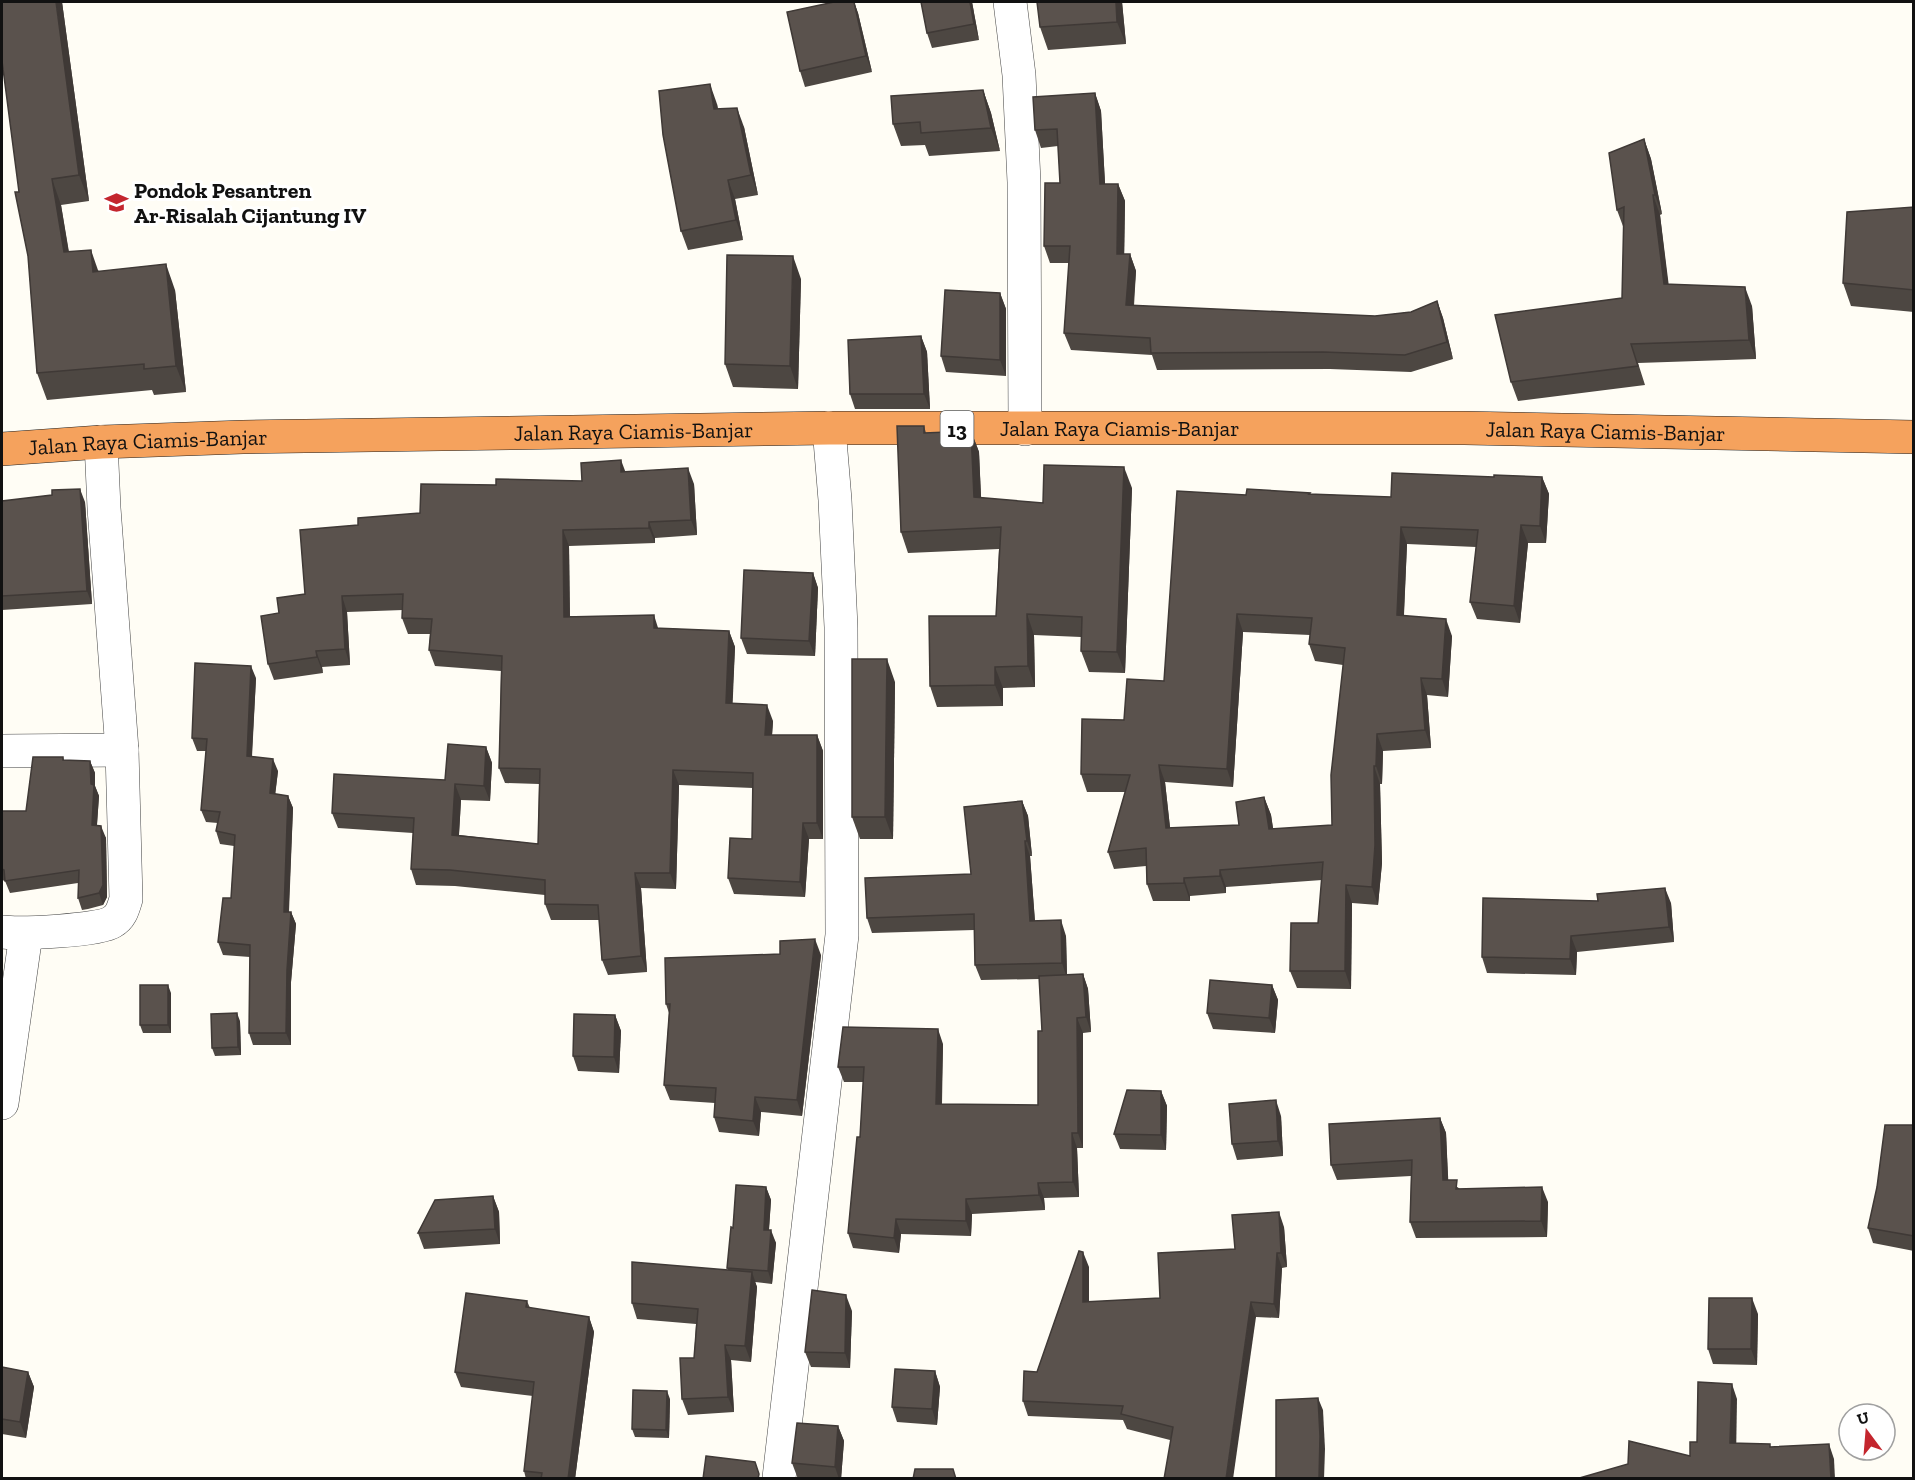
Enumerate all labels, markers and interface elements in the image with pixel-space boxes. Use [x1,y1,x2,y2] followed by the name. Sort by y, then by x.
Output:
[134,177,366,229] place label: Pondok Pesantren Ar-Risalah Cijantung IV
[103,190,129,216] school or university icon: Pondok Pesantren Ar-Risalah Cijantung IV
[940,411,974,447] road number: 13
[1000,415,1239,442] street label: Jalan Raya Ciamis-Banjar
[1485,415,1726,447] street label: Jalan Raya Ciamis-Banjar
[514,416,754,446] street label: Jalan Raya Ciamis-Banjar
[27,423,268,461] street label: Jalan Raya Ciamis-Banjar
[1837,1402,1897,1462] north arrow
[1855,1407,1872,1429] text: U

